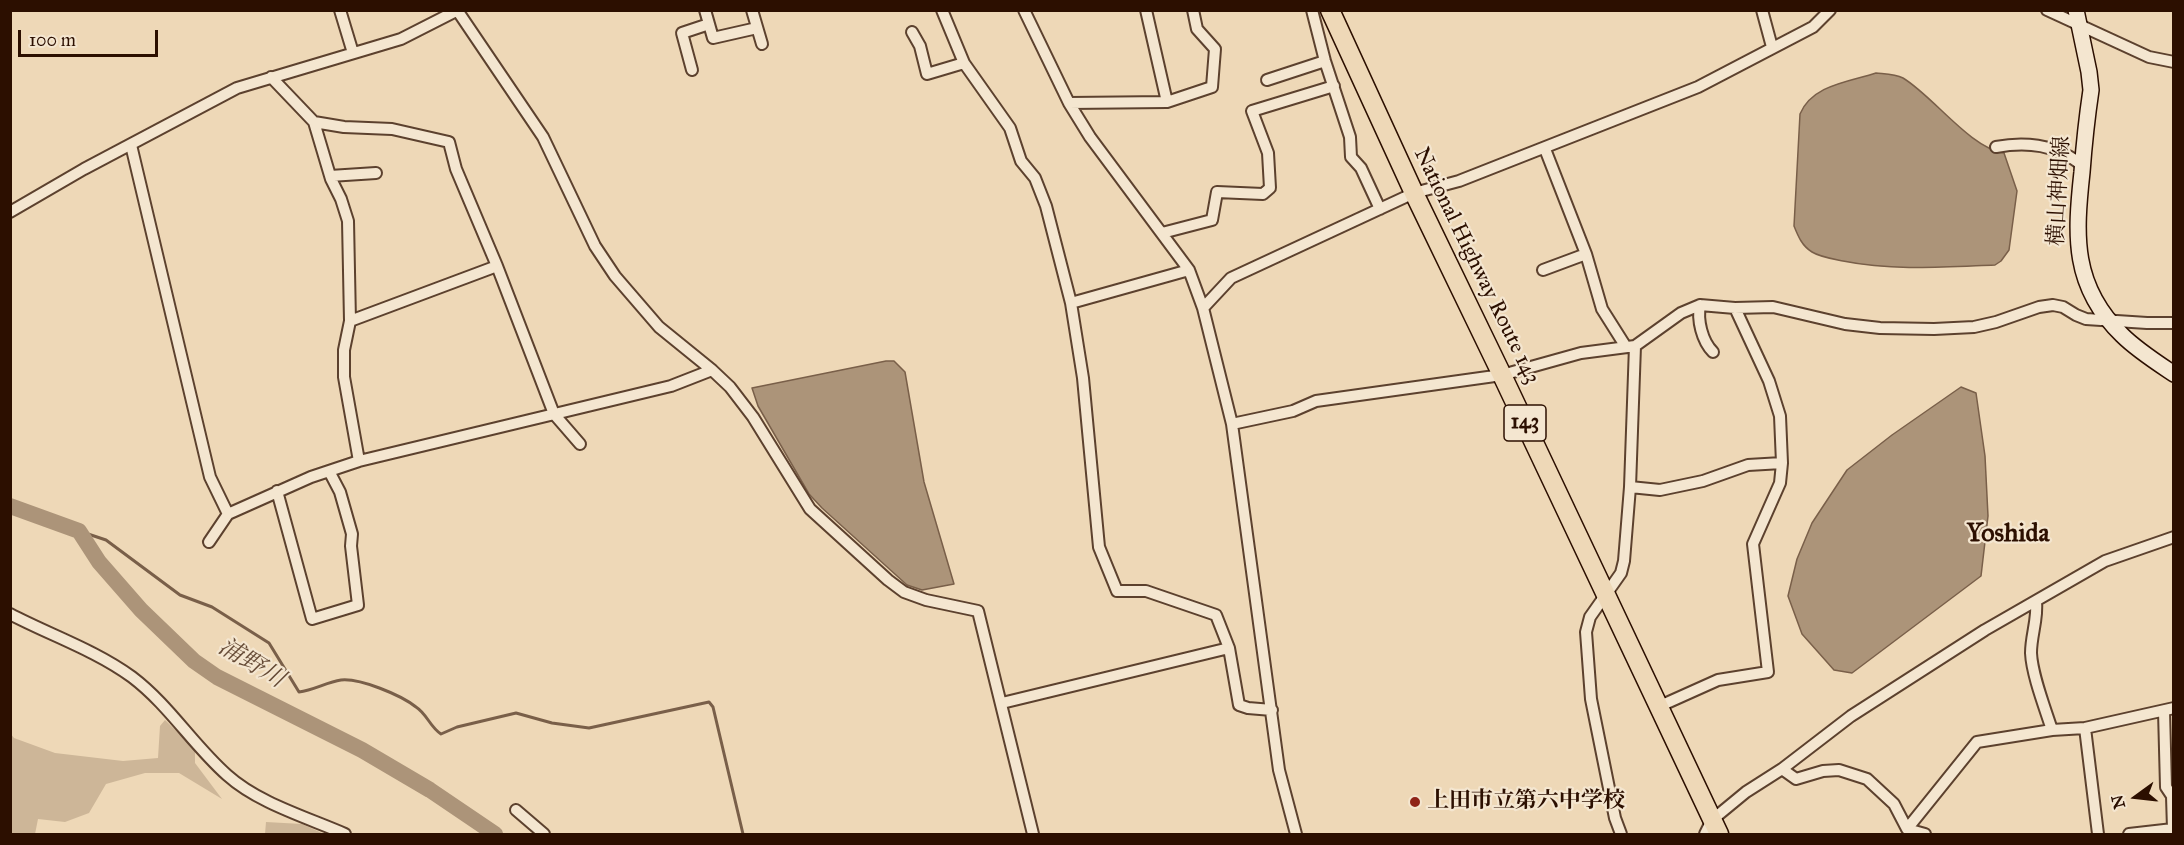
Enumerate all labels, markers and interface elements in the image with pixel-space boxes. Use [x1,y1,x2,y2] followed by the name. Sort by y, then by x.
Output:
[21,18,160,56] scale bar
[29,29,76,51] text: 100 m
[2044,135,2076,247] street label: 横山神畑線
[1407,143,1545,389] street label: National Highway Route 143
[1504,405,1546,441] road number: 143
[1966,519,2050,551] district label: Yoshida
[213,633,289,695] water label: 浦野川
[2106,767,2166,827] north arrow
[1427,789,1625,815] place label: 上田市立第六中学校
[2107,793,2129,811] text: N
[1408,795,1422,809] marker: 上田市立第六中学校

